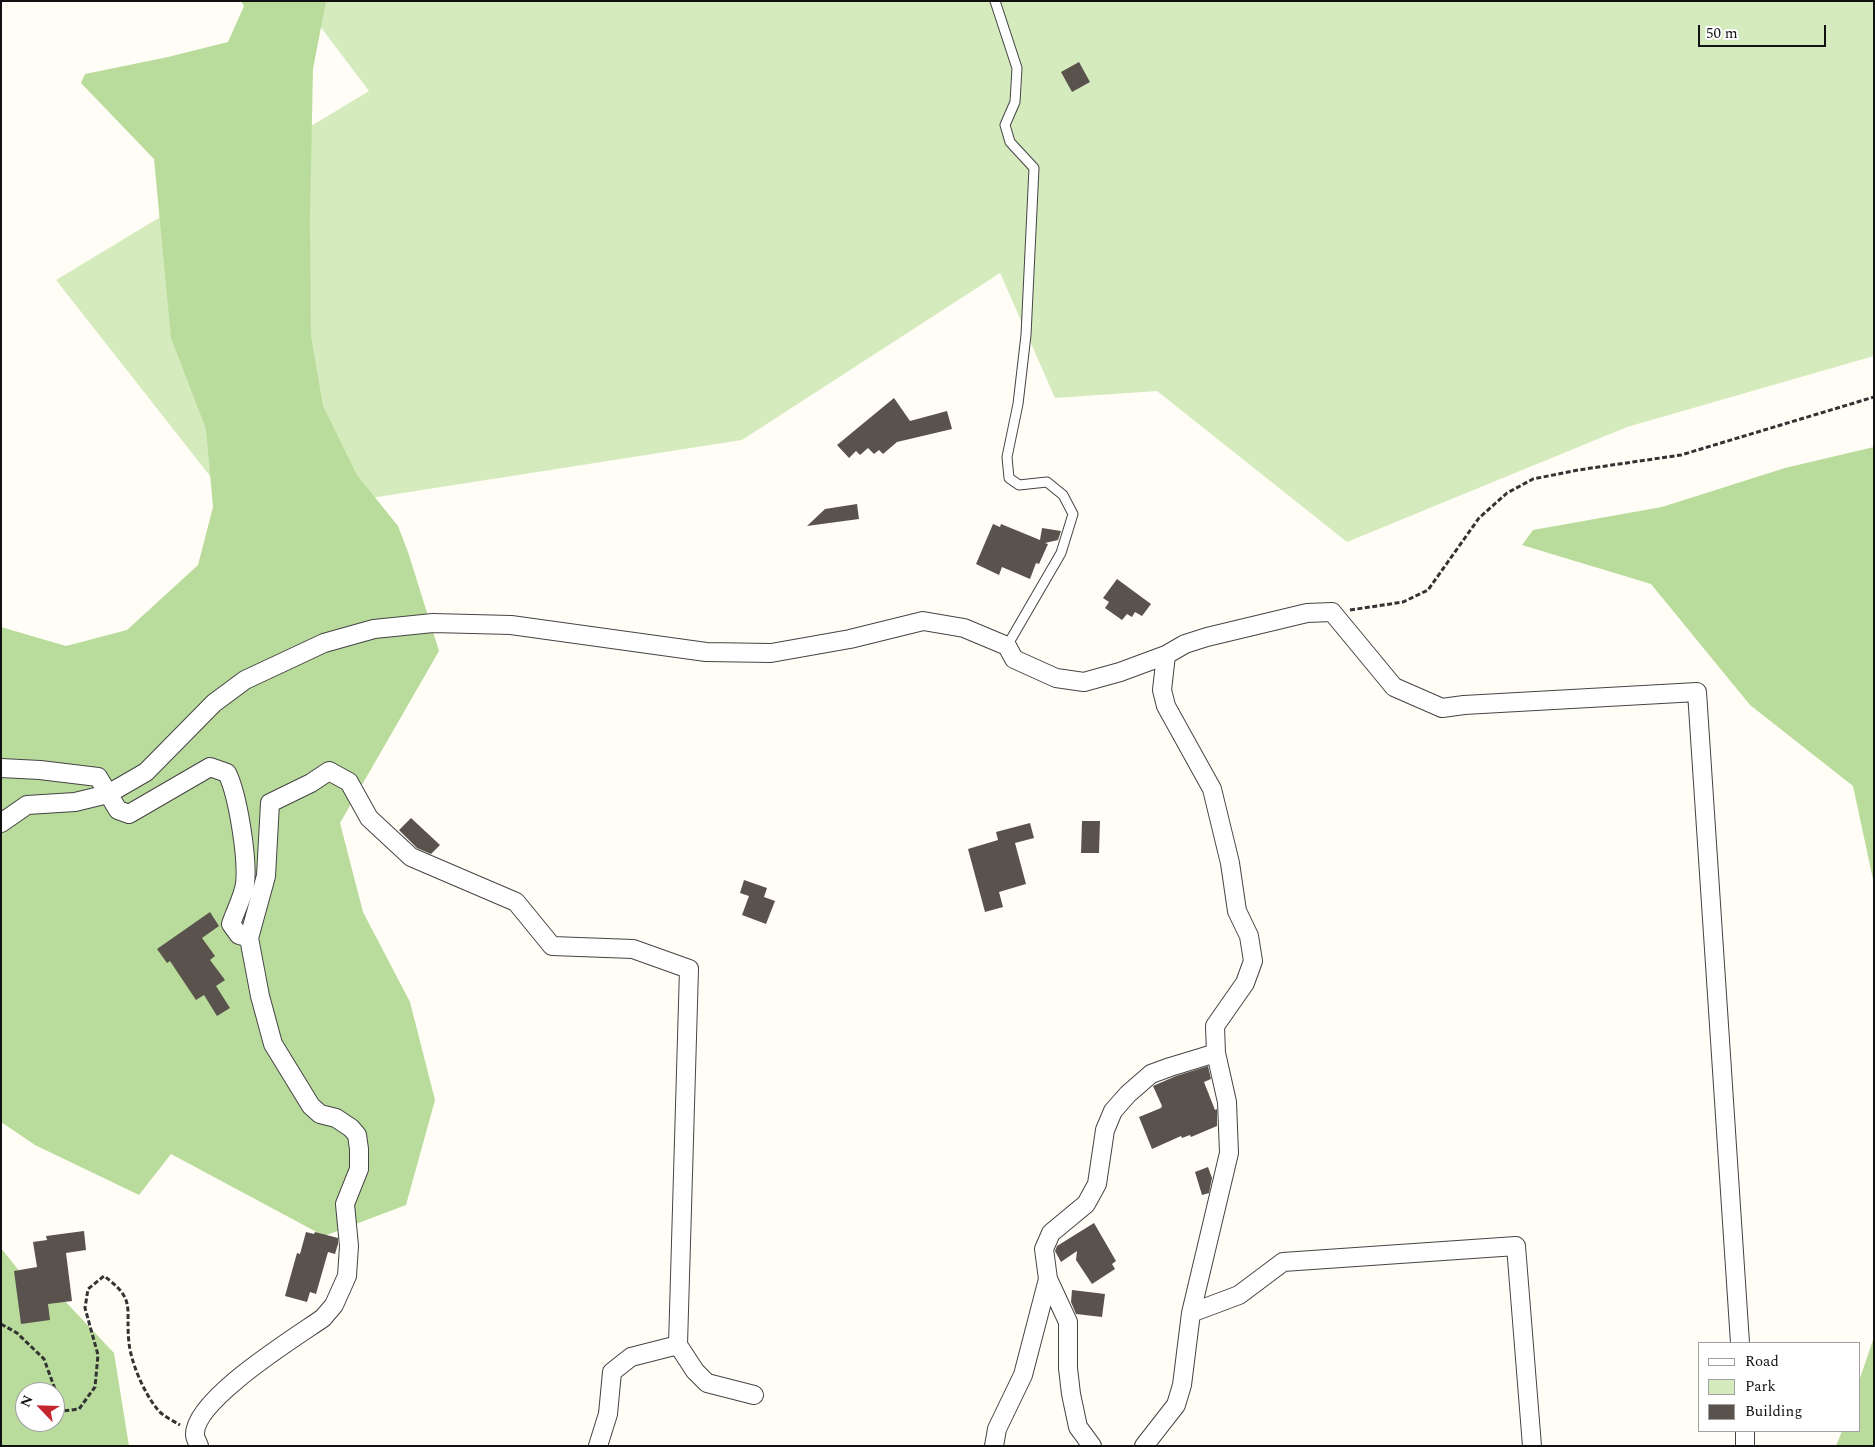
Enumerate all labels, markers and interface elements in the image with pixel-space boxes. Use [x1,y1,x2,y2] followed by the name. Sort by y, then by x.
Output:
[1700,15,1828,47] scale bar
[1706,22,1738,45] text: 50 m
[1698,1342,1860,1432] legend
[1745,1350,1779,1373] text: Road
[1745,1375,1776,1398] text: Park
[15,1382,65,1432] north arrow
[15,1392,39,1411] text: N
[1745,1400,1802,1423] text: Building

